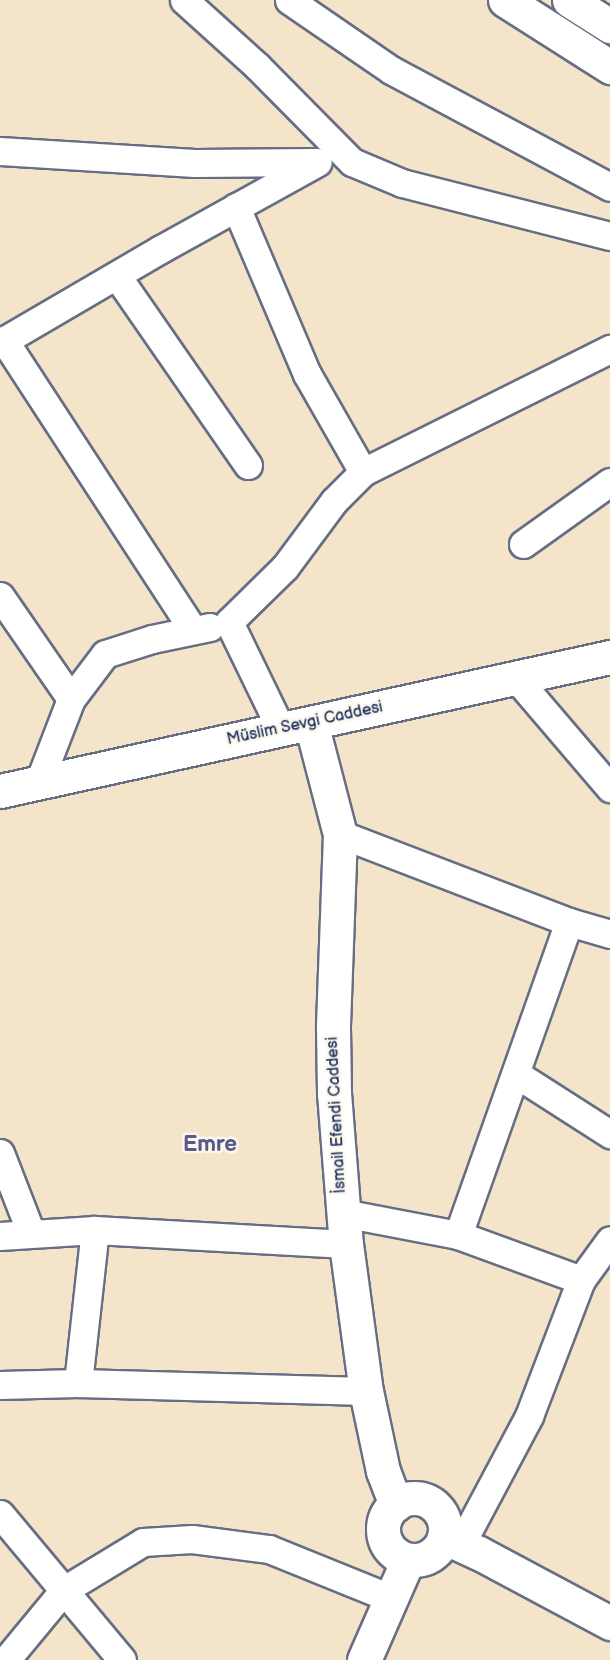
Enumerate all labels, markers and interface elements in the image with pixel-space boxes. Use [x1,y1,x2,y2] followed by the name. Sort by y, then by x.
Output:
[225,698,385,750] street label: Müslim Sevgi Caddesi
[323,1036,351,1194] street label: İsmail Efendi Caddesi
[183,1132,237,1158] district label: Emre

